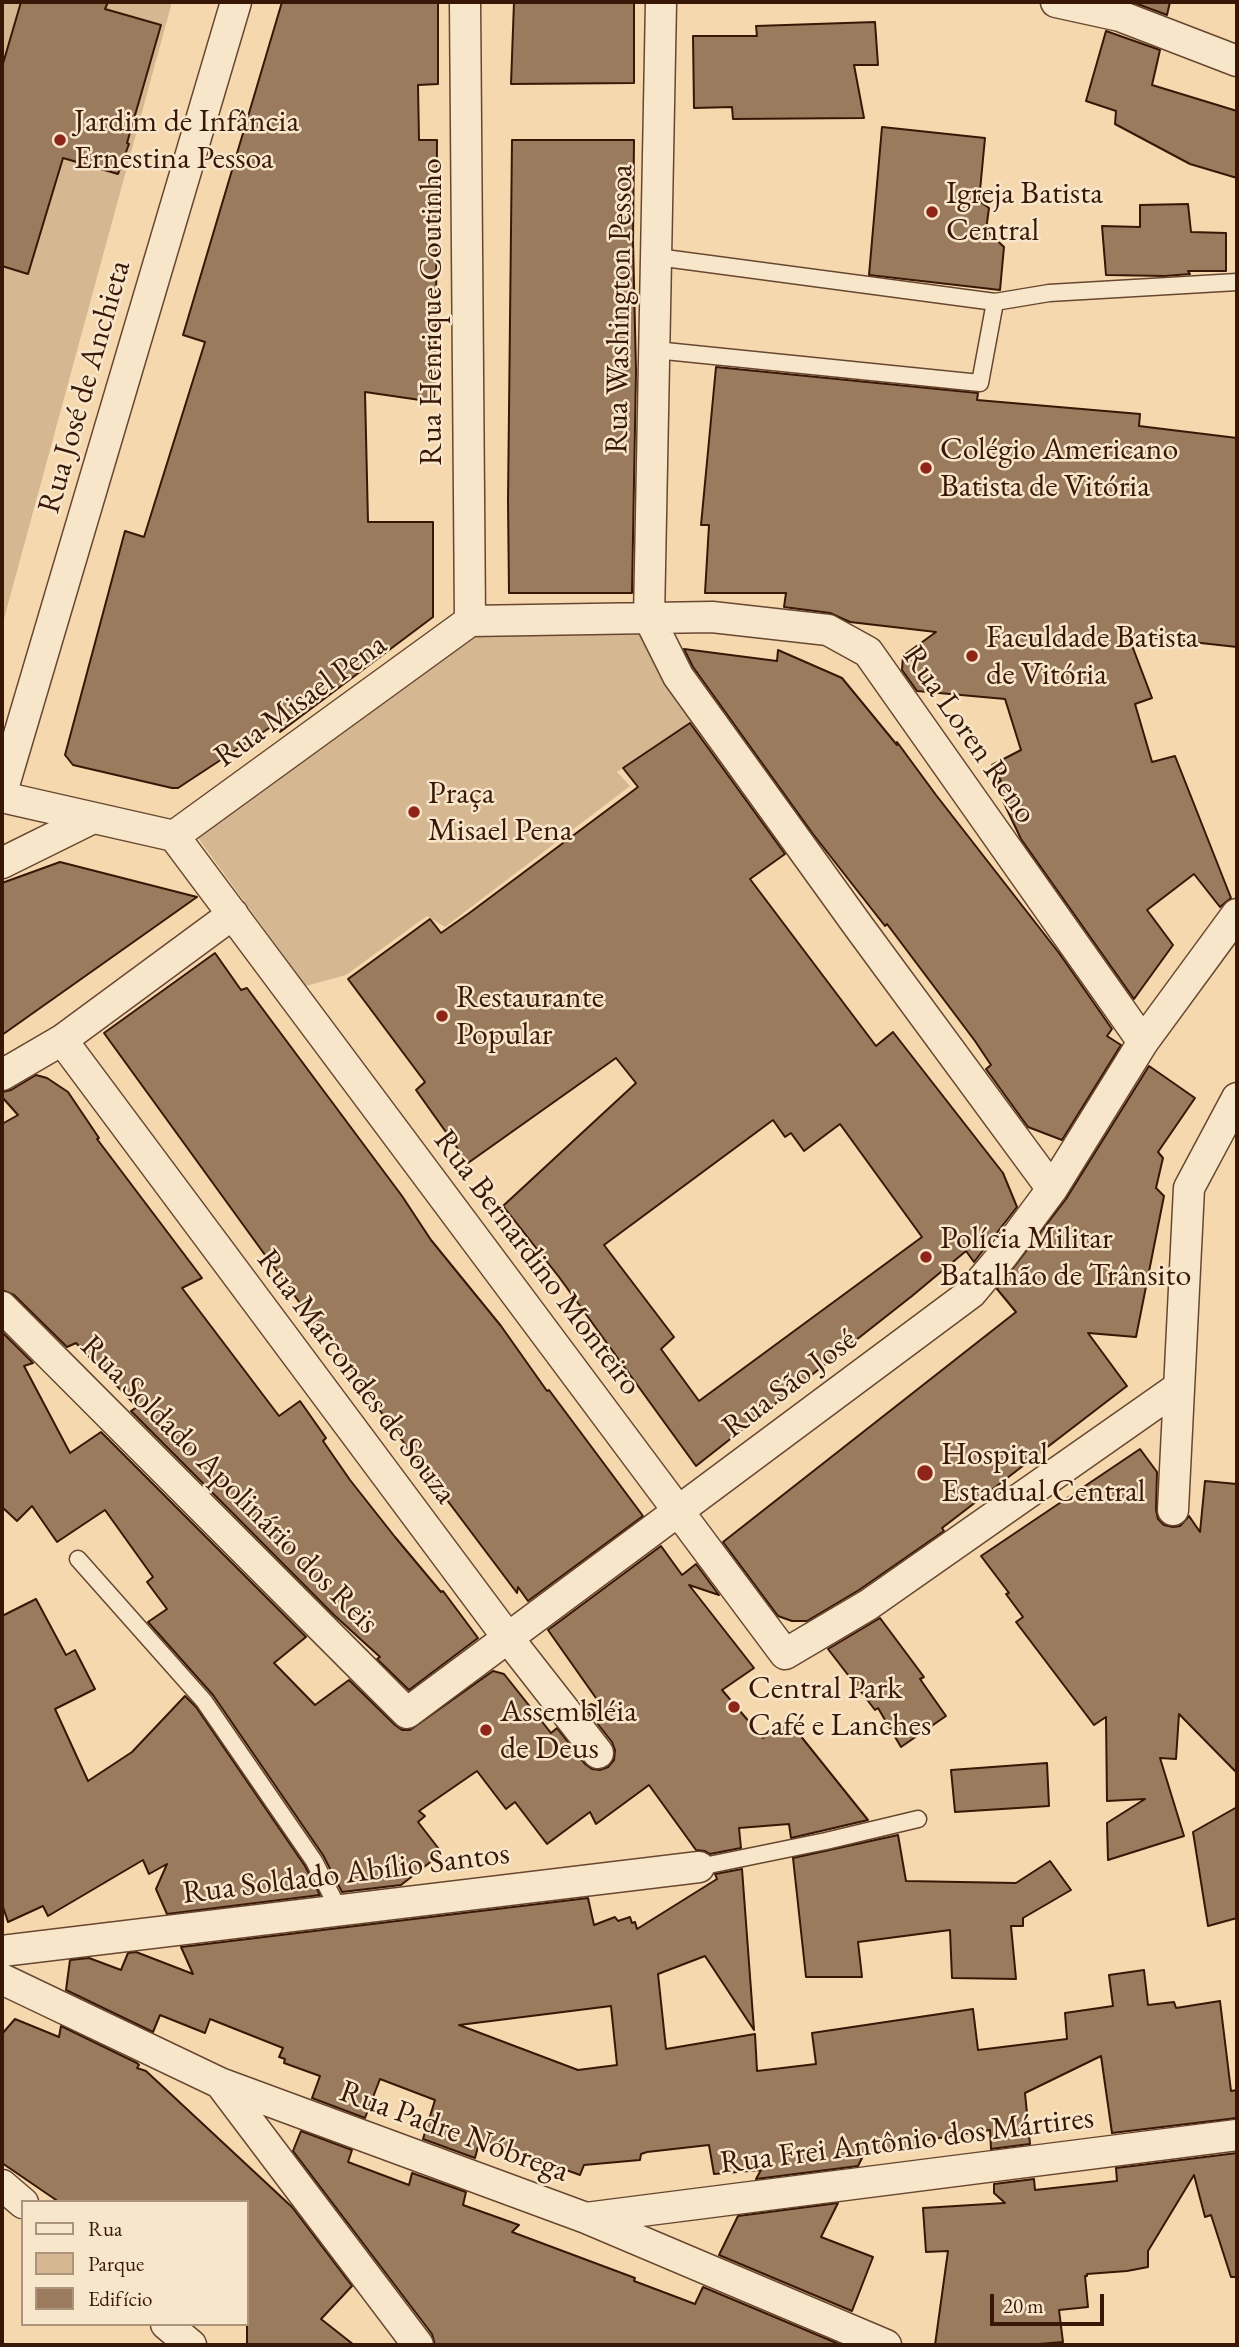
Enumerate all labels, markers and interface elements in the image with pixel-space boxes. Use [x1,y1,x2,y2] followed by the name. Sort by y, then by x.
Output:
[74,103,299,178] place label: Jardim de Infância Ernestina Pessoa
[52,132,68,148] marker: Jardim de Infância Ernestina Pessoa
[413,158,451,466] street label: Rua Henrique Coutinho
[598,164,642,454] street label: Rua Washington Pessoa
[946,175,1103,250] place label: Igreja Batista Central
[924,204,940,220] marker: Igreja Batista Central
[30,256,140,518] street label: Rua José de Anchieta
[940,431,1178,506] place label: Colégio Americano Batista de Vitória
[918,460,934,476] marker: Colégio Americano Batista de Vitória
[986,619,1198,694] place label: Faculdade Batista de Vitória
[207,626,395,776] street label: Rua Misael Pena
[894,639,1044,831] street label: Rua Loren Reno
[964,648,980,664] marker: Faculdade Batista de Vitória
[428,775,573,850] place label: Praça Misael Pena
[406,804,422,820] marker: Praça Misael Pena
[456,979,604,1054] place label: Restaurante Popular
[434,1008,450,1024] marker: Restaurante Popular
[425,1123,649,1403] street label: Rua Bernardino Monteiro
[940,1220,1191,1295] place label: Polícia Militar Batalhão de Trânsito
[248,1242,464,1512] street label: Rua Marcondes de Souza
[918,1249,934,1265] marker: Polícia Militar Batalhão de Trânsito
[715,1321,865,1447] street label: Rua São José
[72,1328,386,1642] street label: Rua Soldado Apolinário dos Reis
[941,1436,1145,1511] place label: Hospital Estadual Central
[915,1463,935,1483] marker: Hospital Estadual Central
[748,1670,931,1745] place label: Central Park Café e Lanches
[500,1693,637,1768] place label: Assembléia de Deus
[726,1699,742,1715] marker: Central Park Café e Lanches
[478,1722,494,1738] marker: Assembléia de Deus
[180,1835,512,1913] street label: Rua Soldado Abílio Santos
[334,2073,574,2191] street label: Rua Padre Nóbrega
[718,2099,1096,2183] street label: Rua Frei Antônio dos Mártires
[21,2200,248,2326] legend
[88,2215,122,2242] text: Rua
[88,2250,144,2277] text: Parque
[994,2280,1108,2324] scale bar
[88,2285,152,2312] text: Edifício
[1003,2292,1044,2319] text: 20 m

